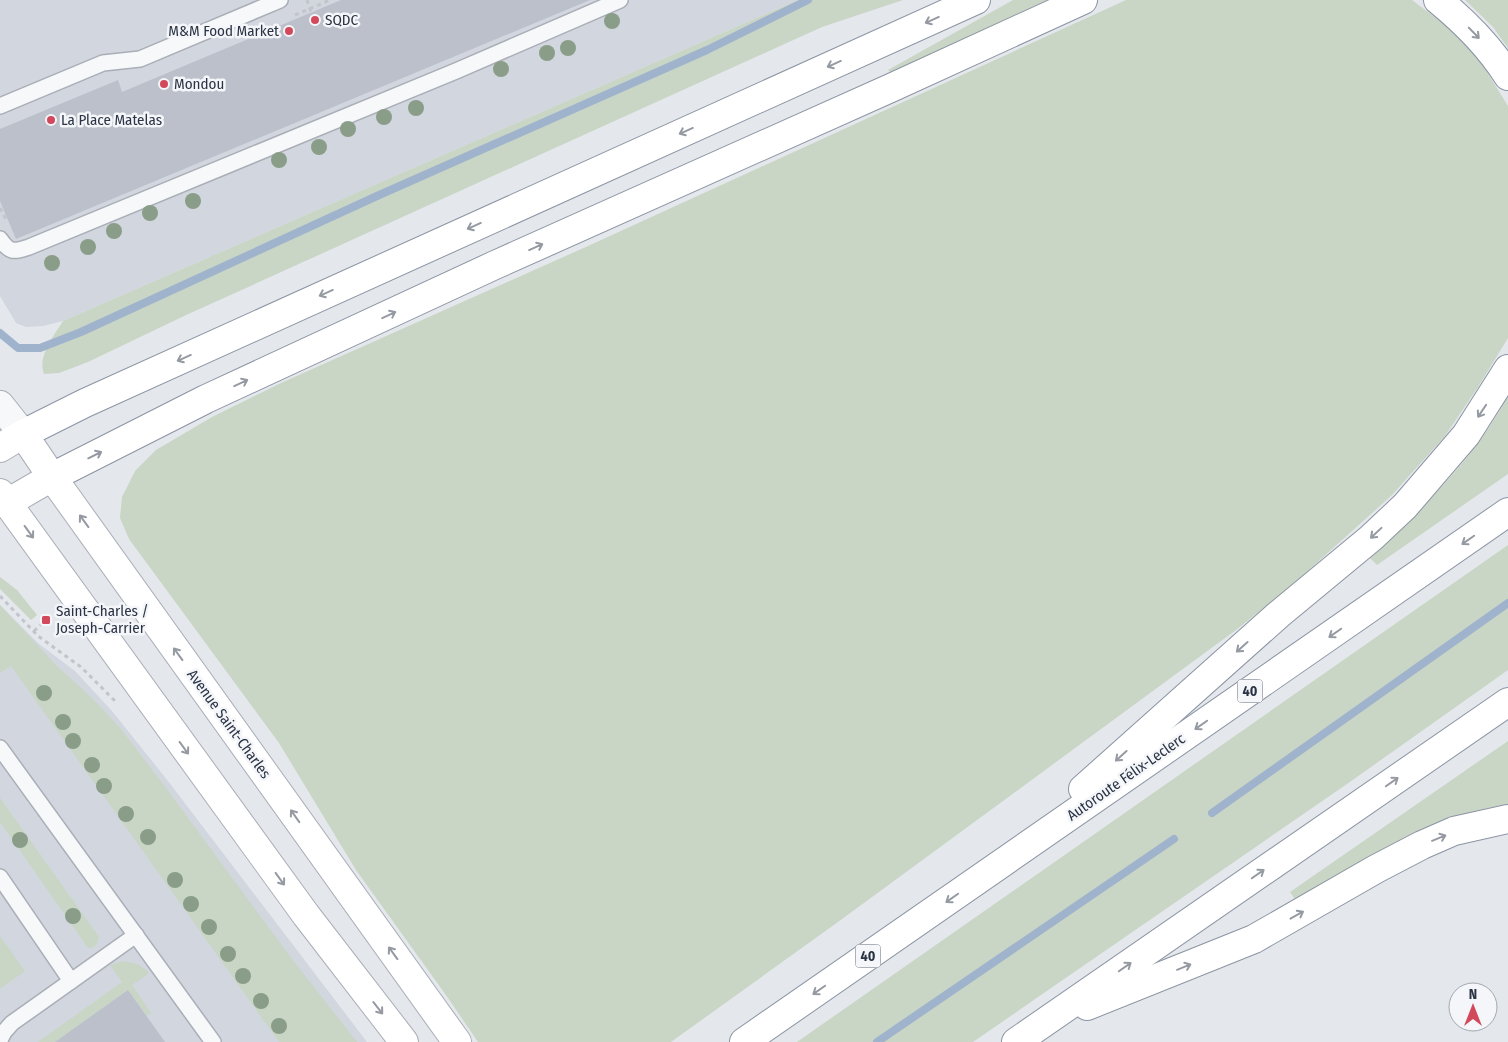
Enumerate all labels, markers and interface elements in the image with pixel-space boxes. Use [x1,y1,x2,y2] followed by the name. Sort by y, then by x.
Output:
[325,11,359,29] place label: SQDC
[309,14,321,26] marker: SQDC
[925,15,940,25] one-way arrow
[168,22,279,40] place label: M&M Food Market
[283,25,295,37] marker: M&M Food Market
[1468,26,1480,39] one-way arrow
[827,59,842,69] one-way arrow
[174,75,224,93] place label: Mondou
[158,78,170,90] marker: Mondou
[61,111,162,129] place label: La Place Matelas
[45,114,57,126] marker: La Place Matelas
[679,126,694,136] one-way arrow
[467,222,482,232] one-way arrow
[528,241,543,251] one-way arrow
[319,289,334,299] one-way arrow
[381,309,396,319] one-way arrow
[177,353,192,363] one-way arrow
[233,378,248,388] one-way arrow
[1477,403,1487,417] one-way arrow
[88,450,103,460] one-way arrow
[79,515,89,529] one-way arrow
[23,525,34,538] one-way arrow
[1370,527,1383,539] one-way arrow
[1461,535,1475,545] one-way arrow
[56,602,149,637] place label: Saint-Charles / Joseph-Carrier
[40,614,52,626] marker: Saint-Charles / Joseph-Carrier
[1328,628,1342,638] one-way arrow
[1236,642,1249,653] one-way arrow
[173,647,183,661] one-way arrow
[183,666,275,782] street label: Avenue Saint-Charles
[1238,679,1262,702] road number: 40
[1194,720,1208,730] one-way arrow
[1064,729,1189,825] street label: Autoroute Félix-Leclerc
[179,740,190,754] one-way arrow
[1114,750,1127,761] one-way arrow
[1385,777,1399,787] one-way arrow
[290,809,300,823] one-way arrow
[1431,832,1446,842] one-way arrow
[1251,869,1265,879] one-way arrow
[275,872,285,886] one-way arrow
[945,893,959,903] one-way arrow
[1289,910,1303,920] one-way arrow
[856,944,880,968] road number: 40
[388,946,398,960] one-way arrow
[1118,962,1132,972] one-way arrow
[1176,962,1191,971] one-way arrow
[1448,982,1498,1032] north arrow
[812,985,826,995] one-way arrow
[1469,986,1477,1003] text: N
[373,1002,384,1015] one-way arrow

